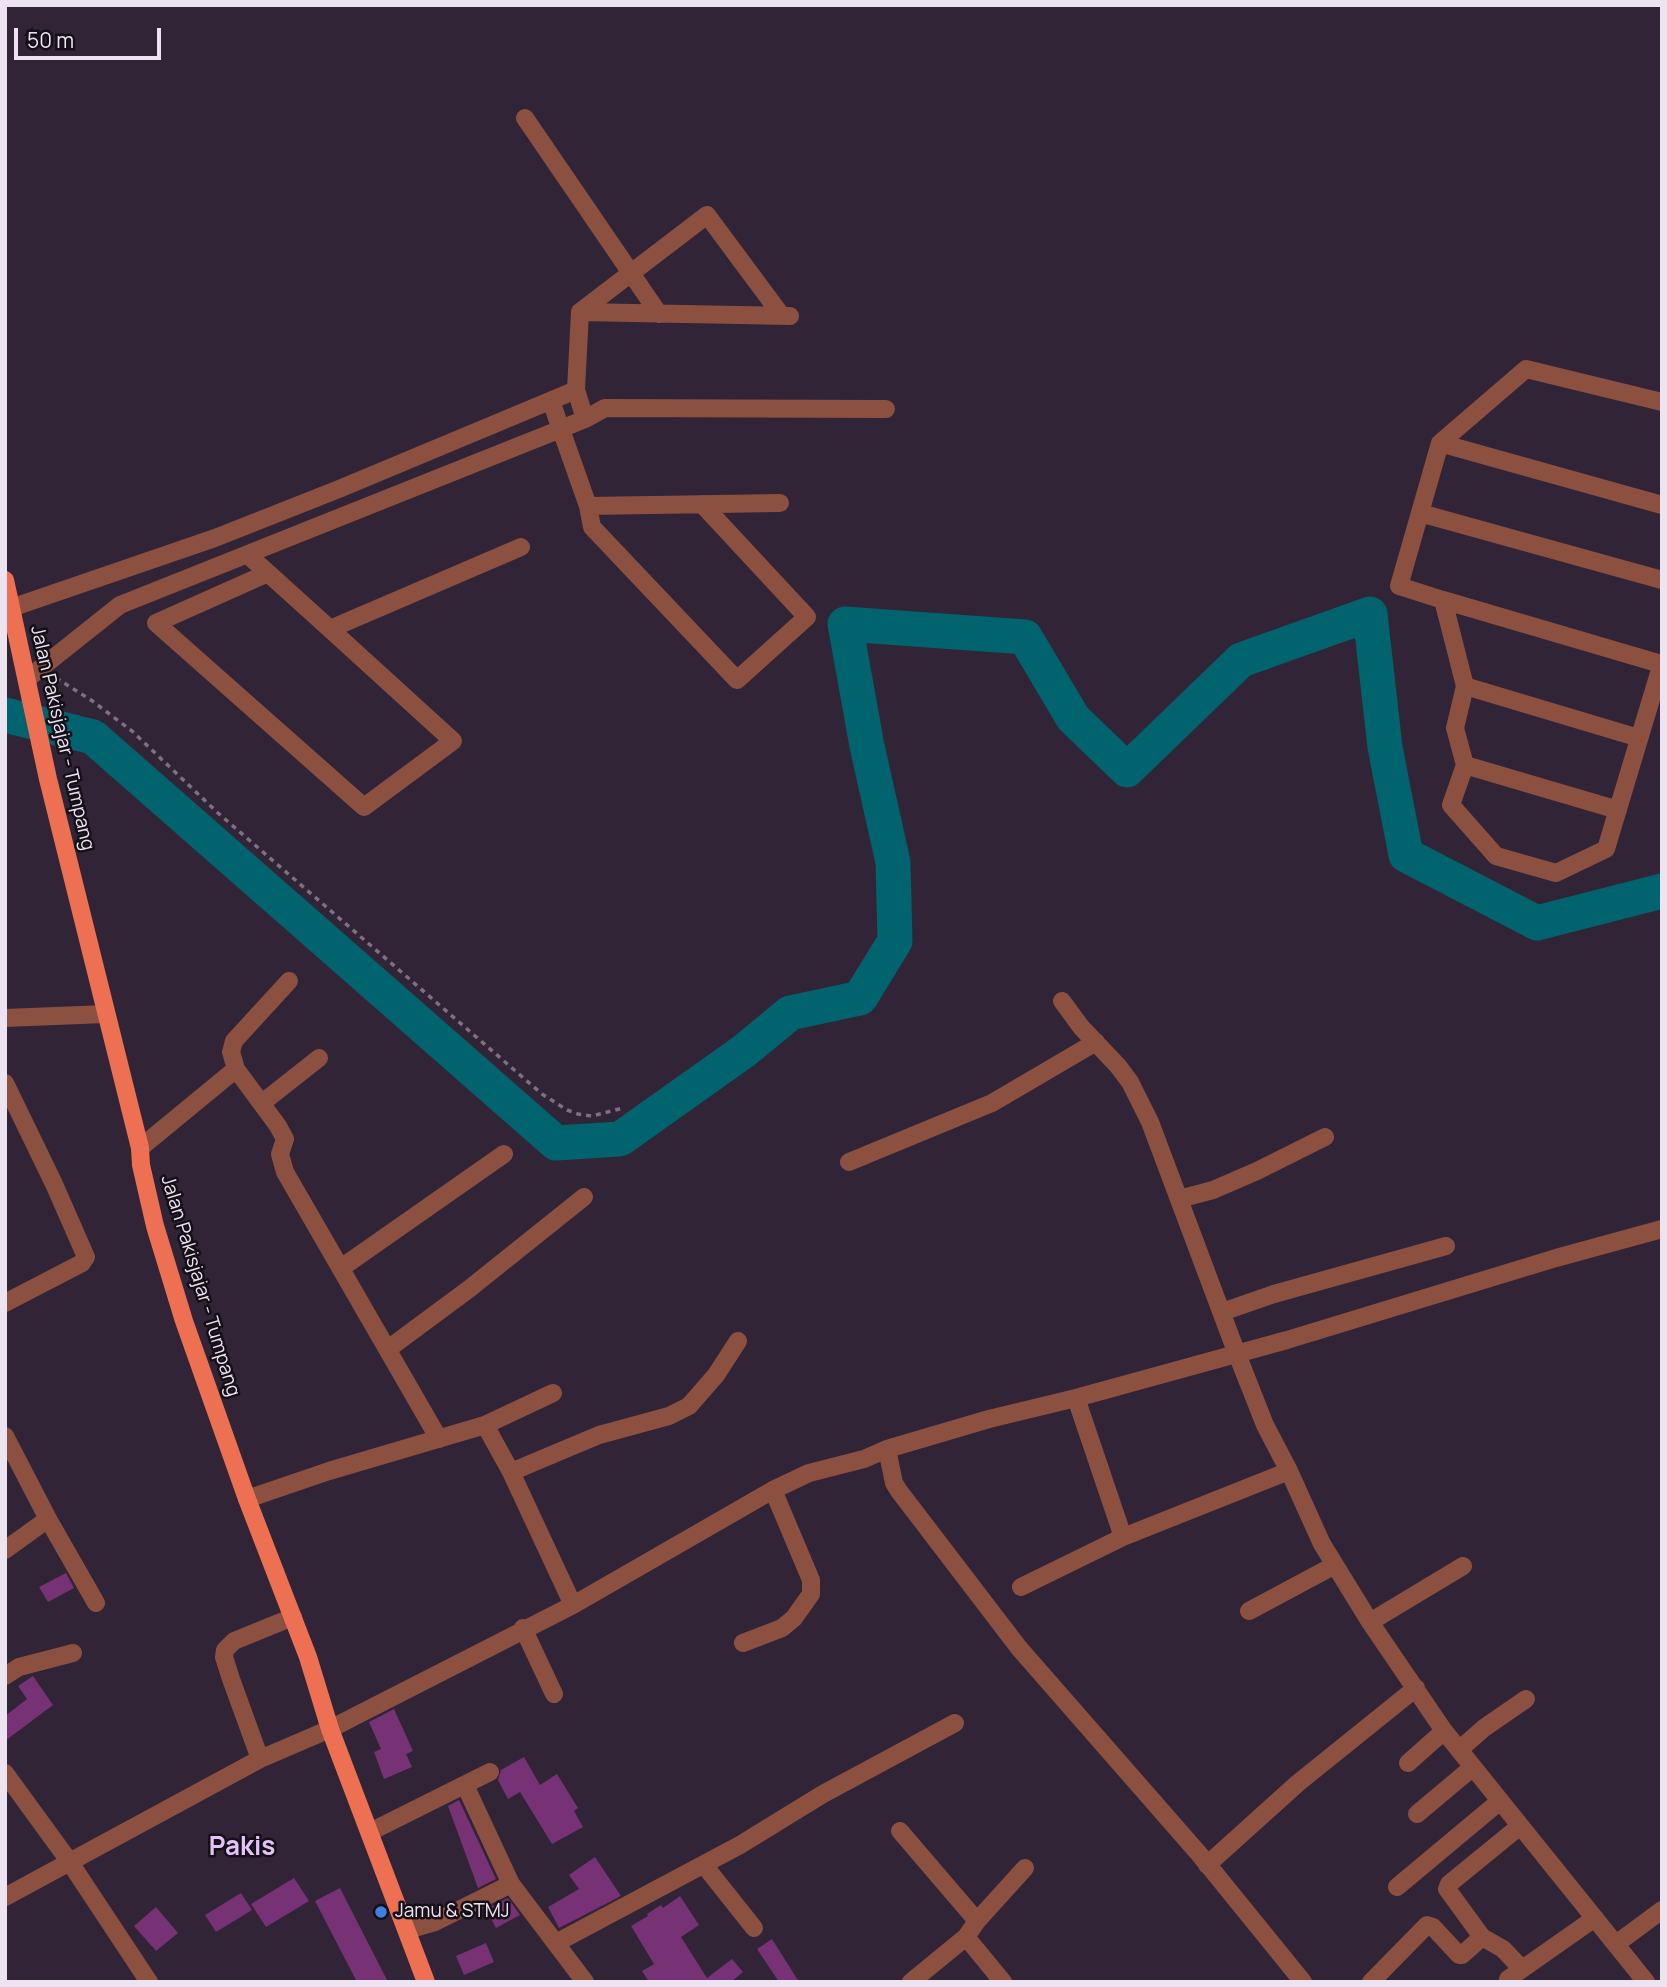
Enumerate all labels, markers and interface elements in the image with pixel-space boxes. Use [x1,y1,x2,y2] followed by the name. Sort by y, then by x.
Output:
[18,14,164,58] scale bar
[27,26,74,54] text: 50 m
[25,623,99,853] street label: Jalan Pakisjajar - Tumpang
[155,1173,245,1399] street label: Jalan Pakisjajar - Tumpang
[209,1832,275,1864] district label: Pakis
[395,1901,510,1923] place label: Jamu & STMJ
[373,1904,389,1920] marker: Jamu & STMJ

